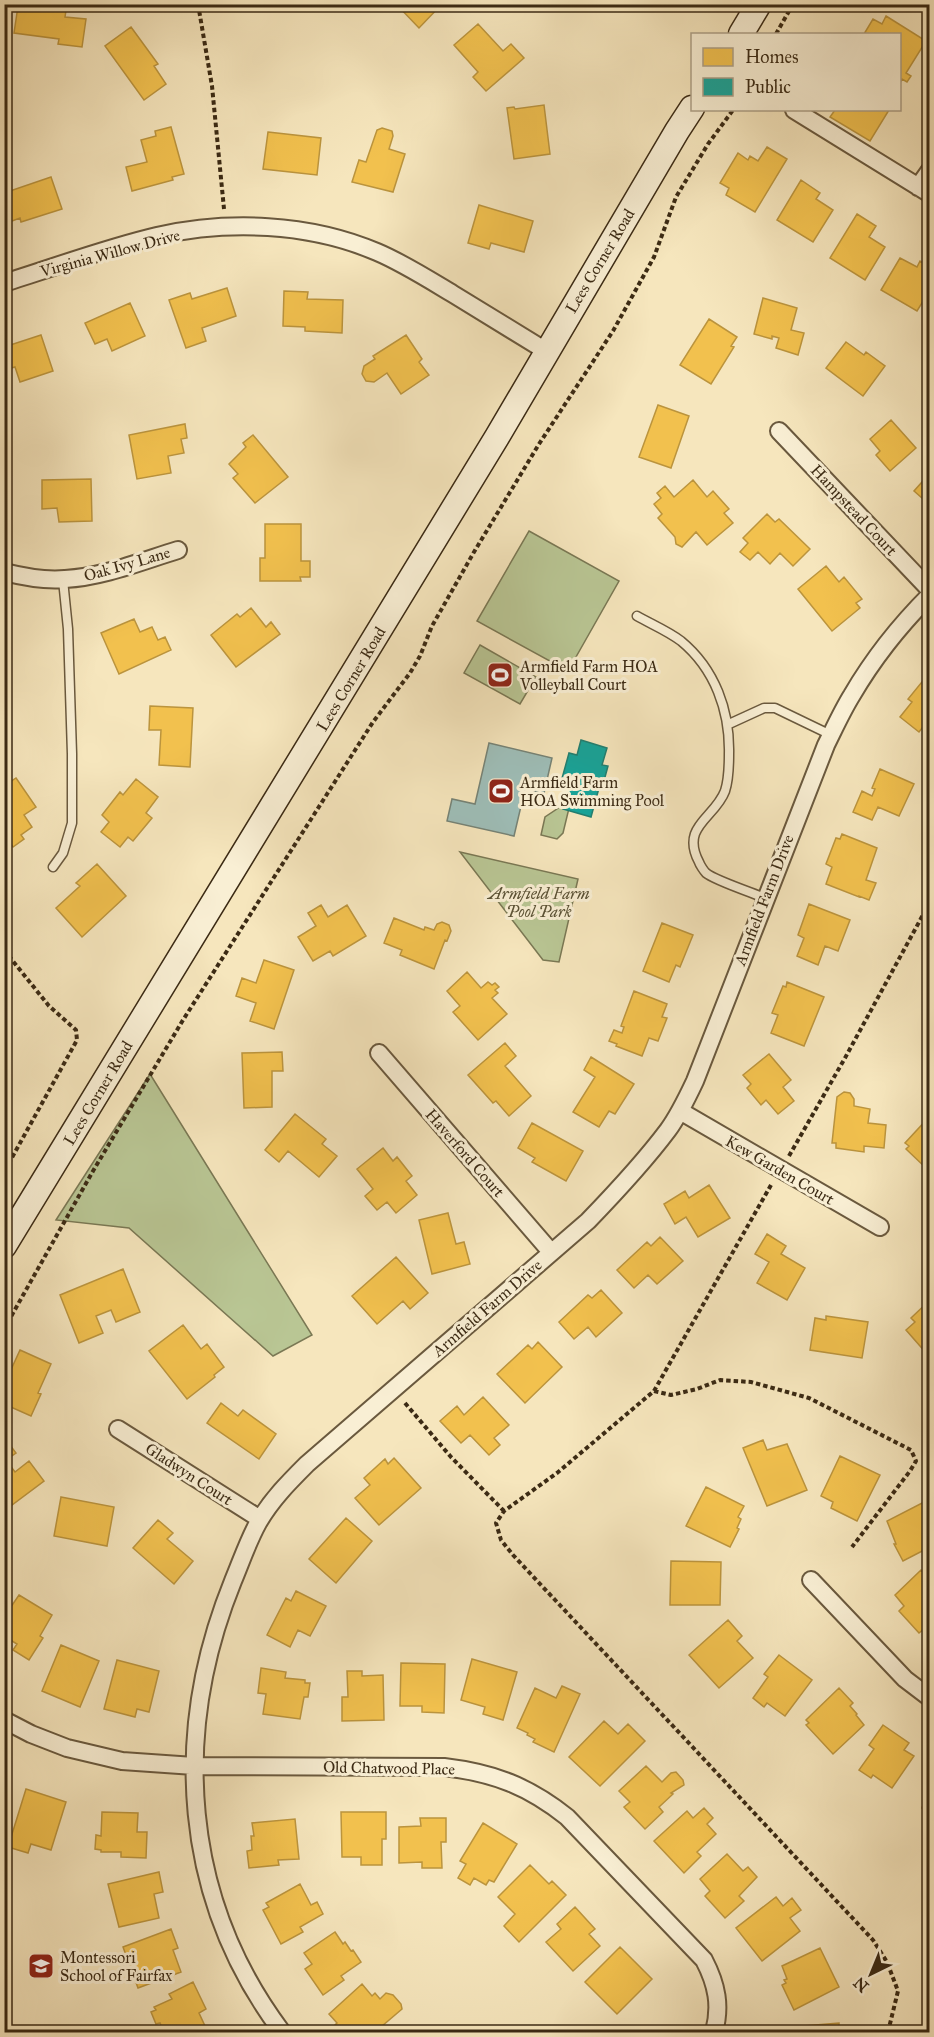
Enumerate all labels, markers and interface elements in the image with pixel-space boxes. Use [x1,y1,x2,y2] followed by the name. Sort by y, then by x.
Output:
[691,33,901,111] legend
[745,46,799,68] text: Homes
[745,76,791,98] text: Public
[561,205,639,317] street label: Lees Corner Road
[37,225,183,282] street label: Virginia Willow Drive
[807,460,901,560] street label: Hampstead Court
[82,543,173,585] street label: Oak Ivy Lane
[312,623,390,735] street label: Lees Corner Road
[519,657,658,694] place label: Armfield Farm HOA Volleyball Court
[485,660,515,690] sports icon: Armfield Farm HOA Volleyball Court
[519,773,665,811] place label: Armfield Farm HOA Swimming Pool
[486,776,516,806] sports icon: Armfield Farm HOA Swimming Pool
[730,832,798,969] street label: Armfield Farm Drive
[486,884,590,921] park label: Armfield Farm Pool Park
[59,1037,137,1149] street label: Lees Corner Road
[422,1105,509,1201] street label: Haverford Court
[722,1131,838,1209] street label: Kew Garden Court
[428,1255,546,1361] street label: Armfield Farm Drive
[142,1439,236,1509] street label: Gladwyn Court
[323,1757,456,1779] street label: Old Chatwood Place
[841,1944,901,2004] north arrow
[60,1948,172,1985] place label: Montessori School of Fairfax
[26,1951,56,1981] school or university icon: Montessori School of Fairfax
[849,1973,873,1996] text: N

